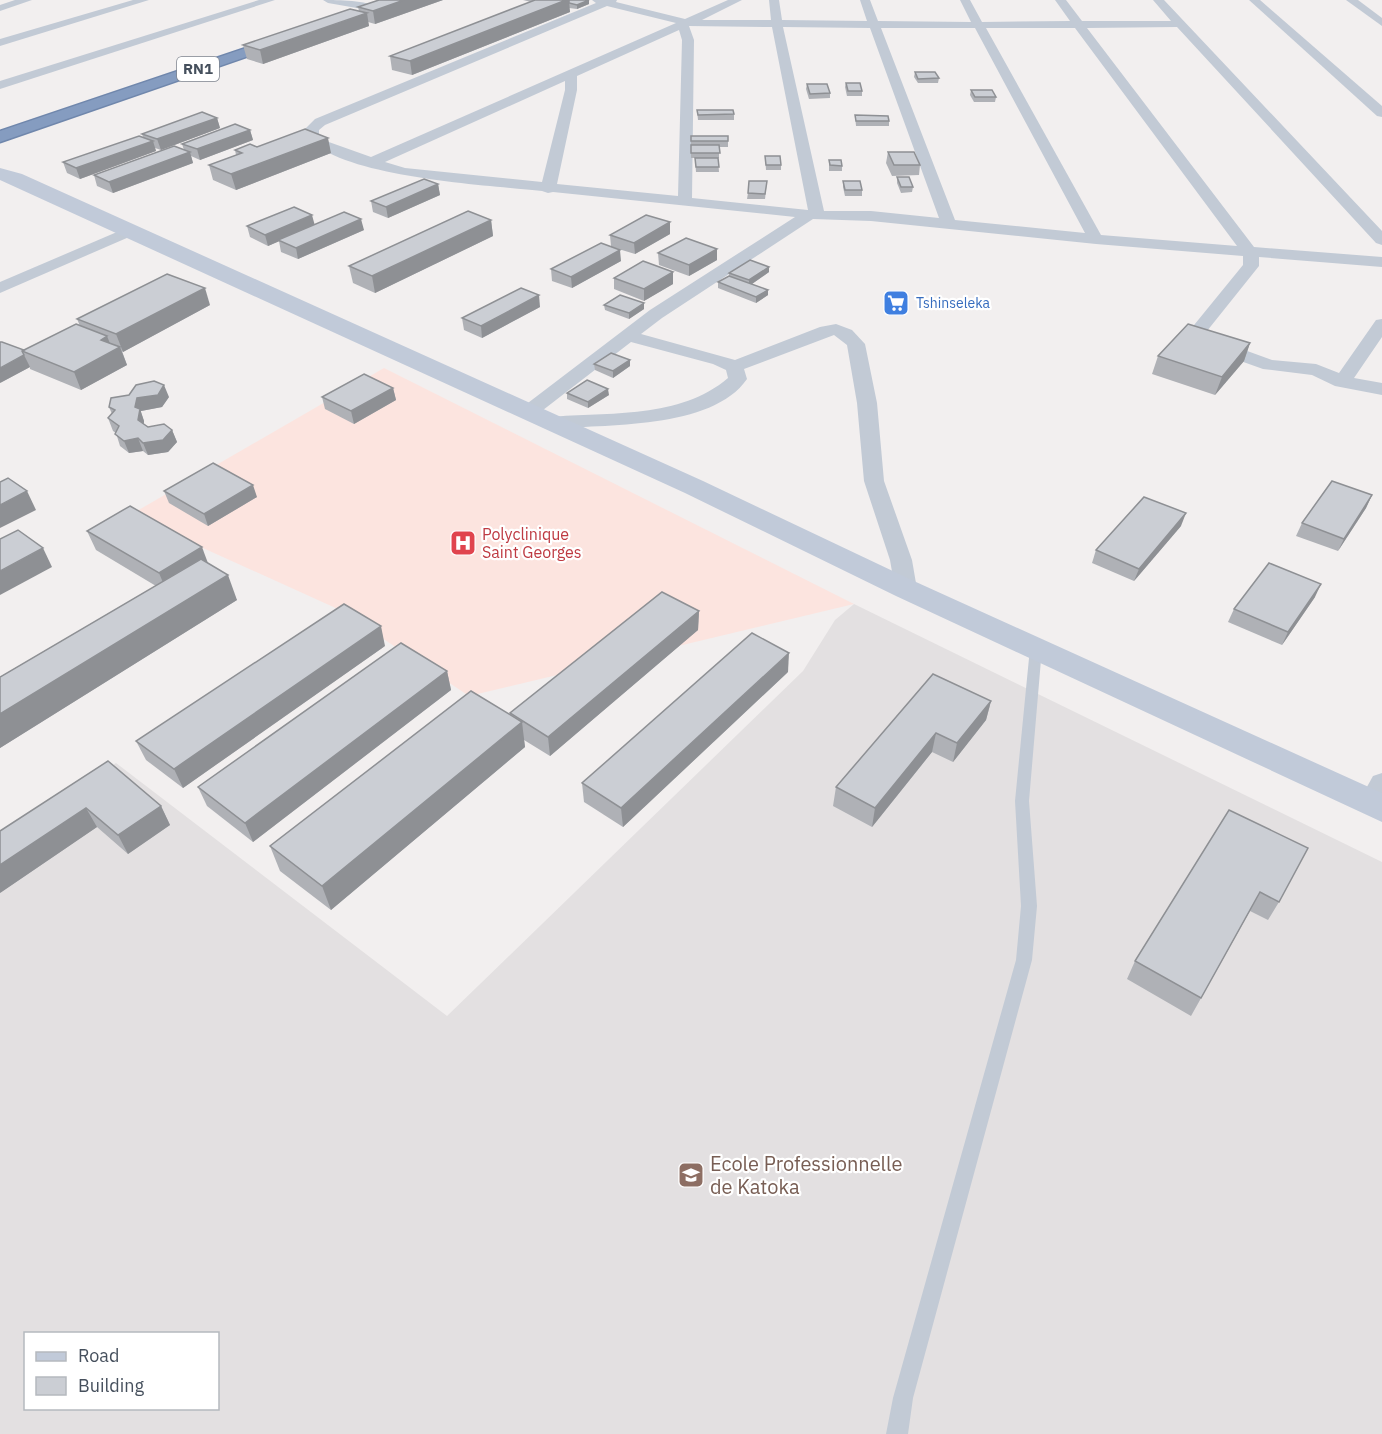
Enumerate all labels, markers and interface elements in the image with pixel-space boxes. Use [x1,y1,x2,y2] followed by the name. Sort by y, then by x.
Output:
[177,57,219,81] road number: RN1
[881,288,911,318] supermarket icon: Tshinseleka
[916,294,991,312] place label: Tshinseleka
[482,524,582,562] place label: Polyclinique Saint Georges
[448,528,478,558] hospital icon: Polyclinique Saint Georges
[710,1150,902,1200] place label: Ecole Professionnelle de Katoka
[676,1160,706,1190] school or university icon: Ecole Professionnelle de Katoka
[24,1332,219,1410] legend
[78,1344,119,1367] text: Road
[78,1374,145,1397] text: Building

